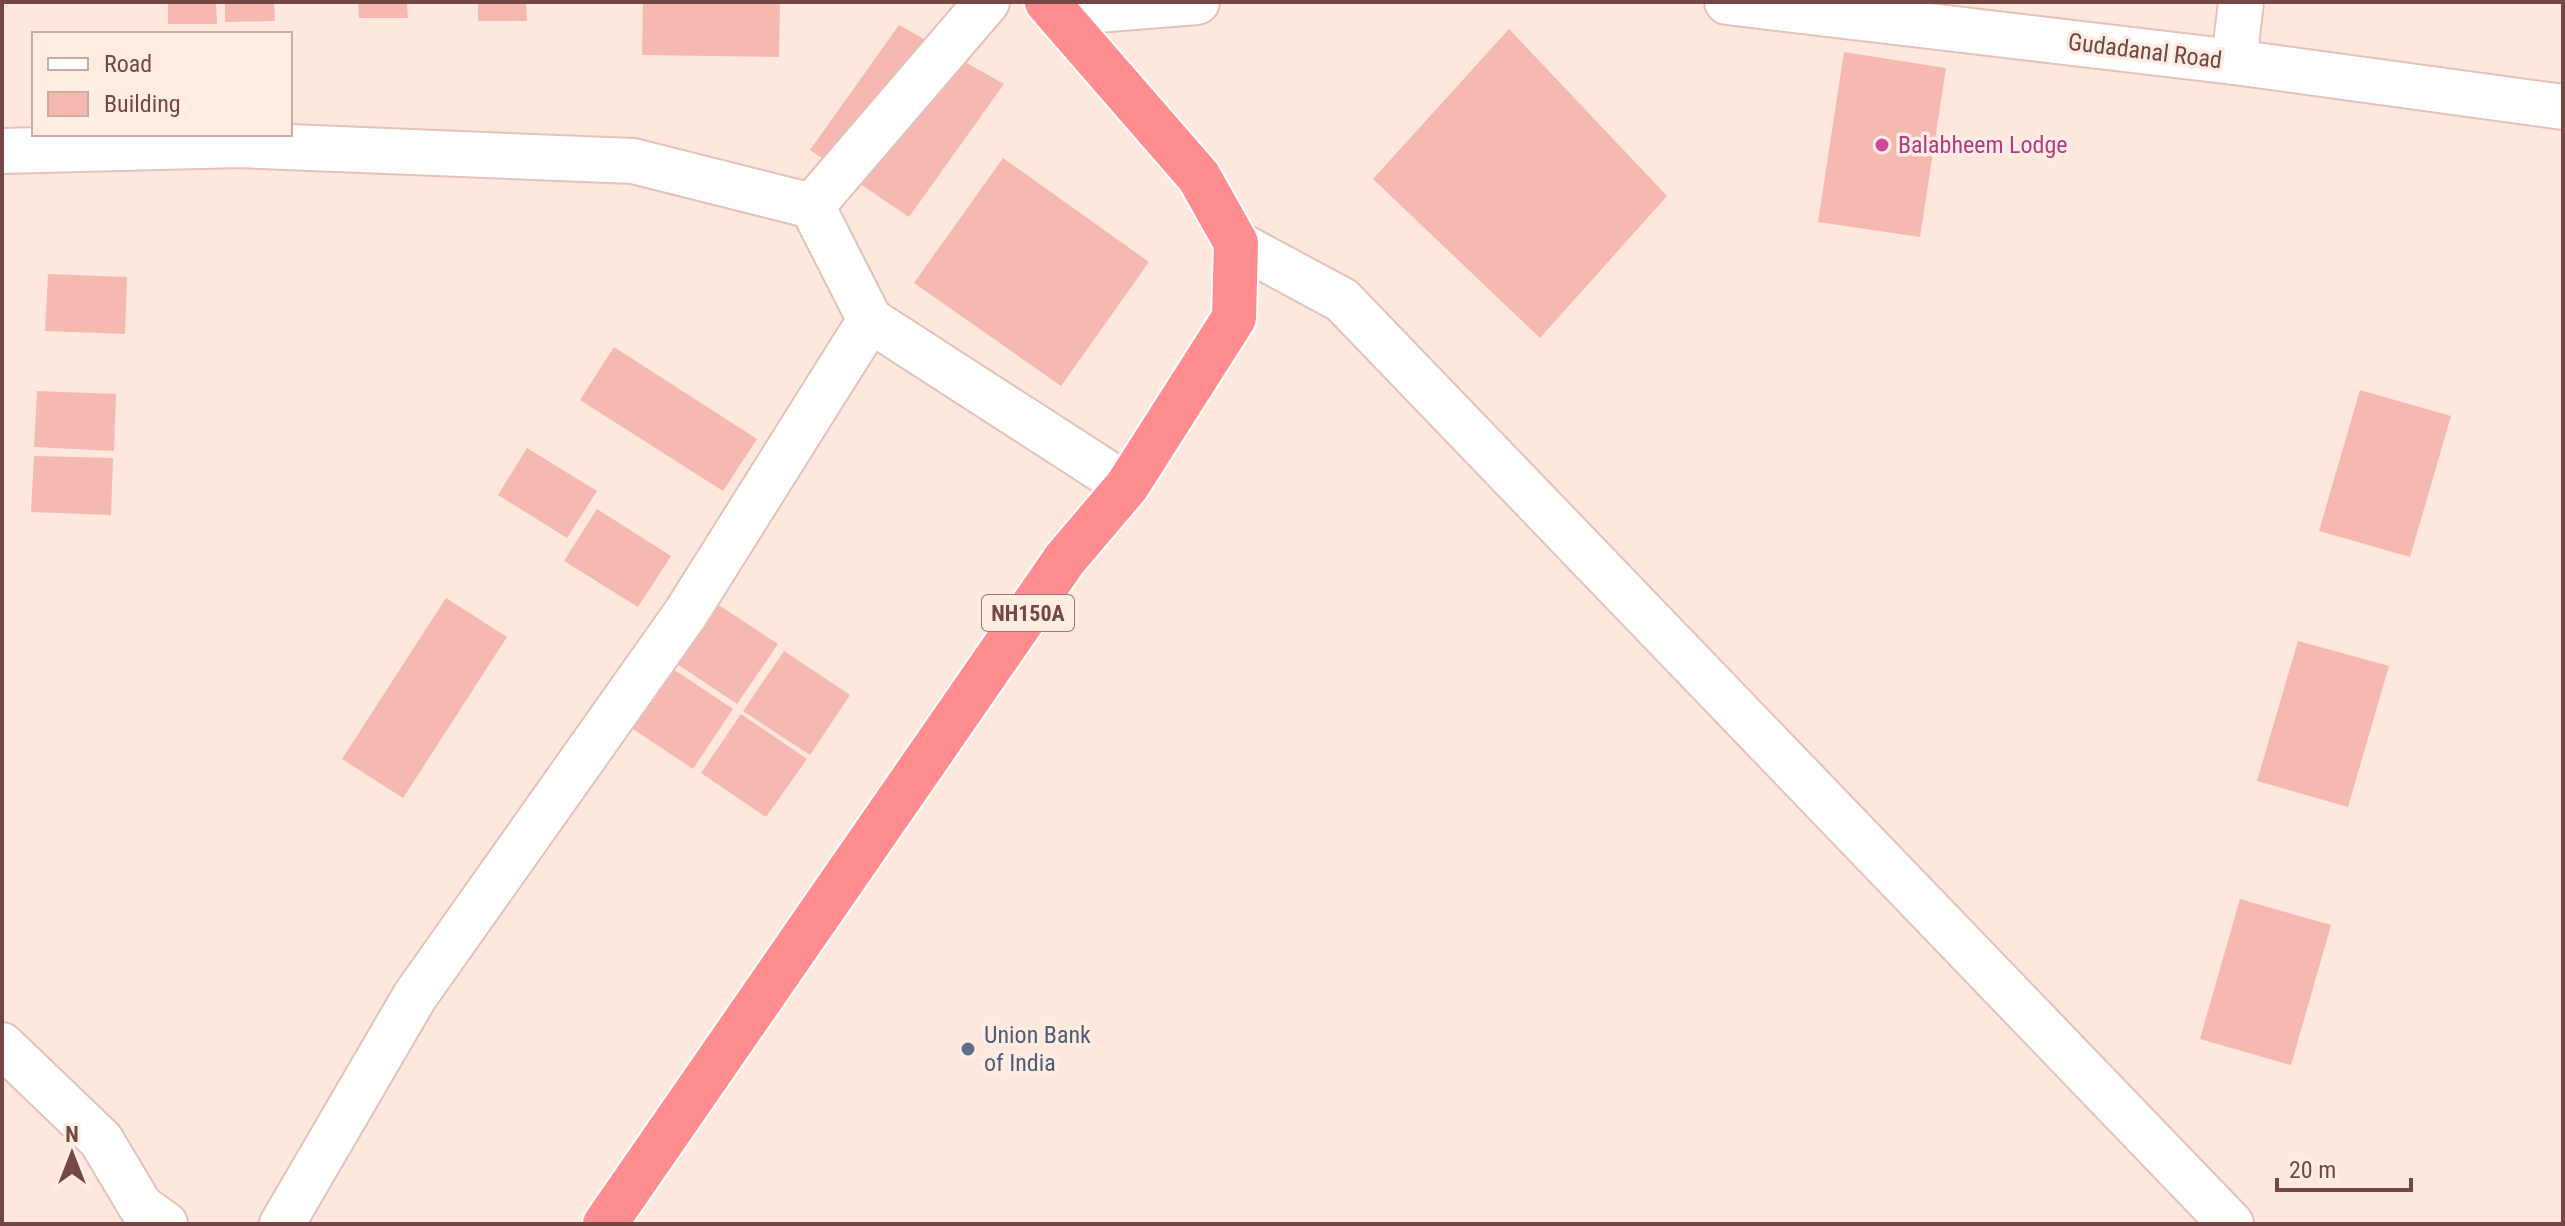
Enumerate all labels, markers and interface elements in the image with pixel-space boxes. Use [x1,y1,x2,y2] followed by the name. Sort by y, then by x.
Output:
[2066,28,2224,74] street label: Gudadanal Road
[32,32,292,136] legend
[104,50,152,78] text: Road
[104,90,181,118] text: Building
[1898,131,2068,159] place label: Balabheem Lodge
[1873,136,1891,154] marker: Balabheem Lodge
[982,595,1074,631] road number: NH150A
[984,1021,1091,1077] place label: Union Bank of India
[959,1040,977,1058] marker: Union Bank of India
[32,1114,112,1194] north arrow
[65,1122,79,1147] text: N
[2277,1142,2411,1192] scale bar
[2289,1156,2336,1184] text: 20 m

